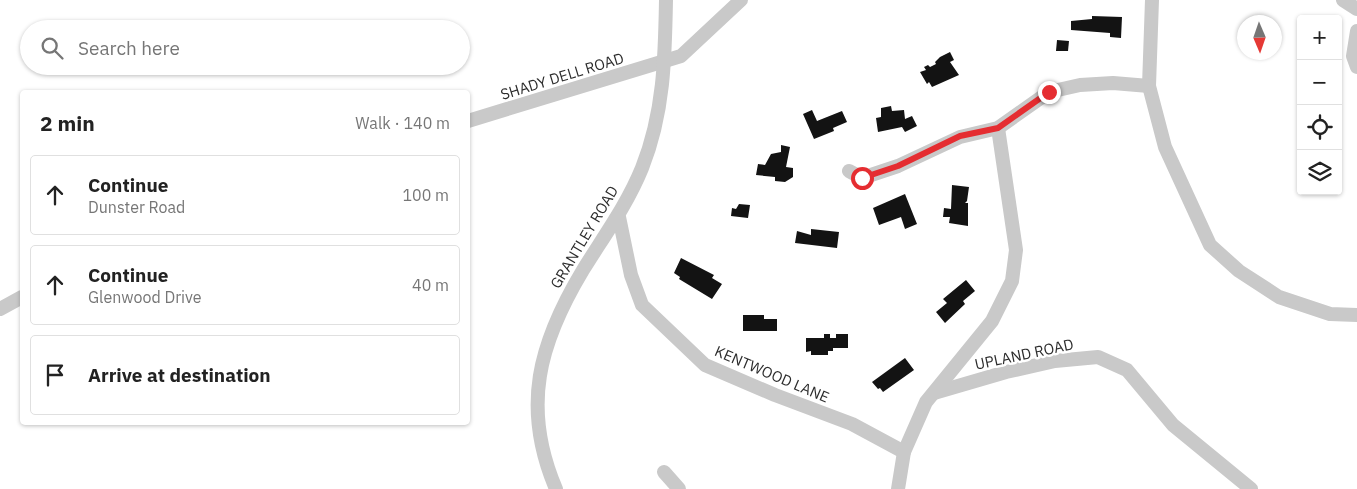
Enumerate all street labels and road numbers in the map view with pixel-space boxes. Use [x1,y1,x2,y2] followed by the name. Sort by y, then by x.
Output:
[498,48,626,104] street label: SHADY DELL ROAD
[546,182,622,292] street label: GRANTLEY ROAD
[973,334,1075,374] street label: UPLAND ROAD
[712,341,832,407] street label: KENTWOOD LANE

